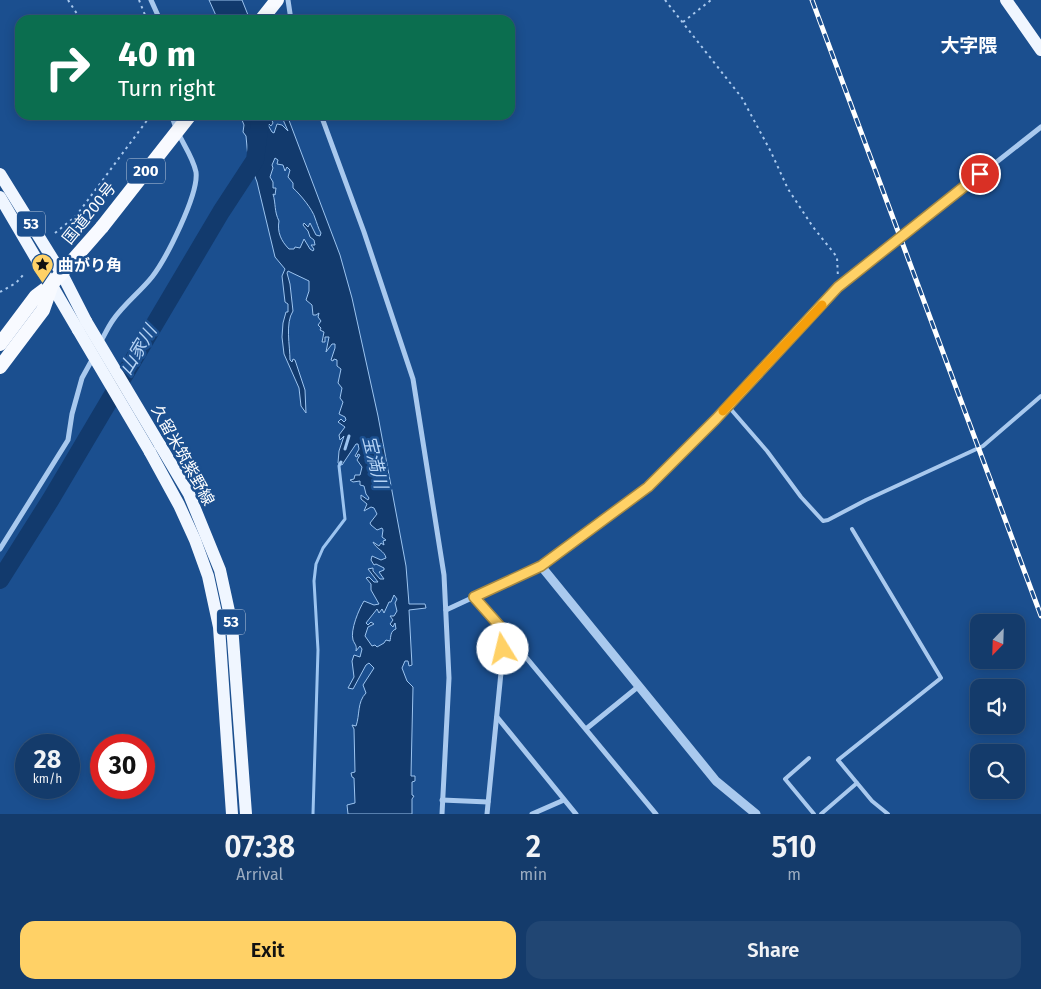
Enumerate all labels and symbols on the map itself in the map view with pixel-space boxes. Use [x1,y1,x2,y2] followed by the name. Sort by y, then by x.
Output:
[940,34,998,57] district label: 大字隈
[959,153,1001,195] pin
[127,158,165,184] road number: 200
[58,178,120,248] street label: 国道200号
[17,212,45,236] road number: 53
[30,253,54,284] place icon: 曲がり角
[58,256,122,275] place label: 曲がり角
[115,319,162,379] water label: 山家川
[148,401,218,509] street label: 久留米筑紫野線
[358,433,393,493] water label: 宝満川
[217,610,245,634] road number: 53
[970,614,1025,669] north arrow
[476,622,528,674] position arrow
[90,734,155,799] speed limit sign: 30

